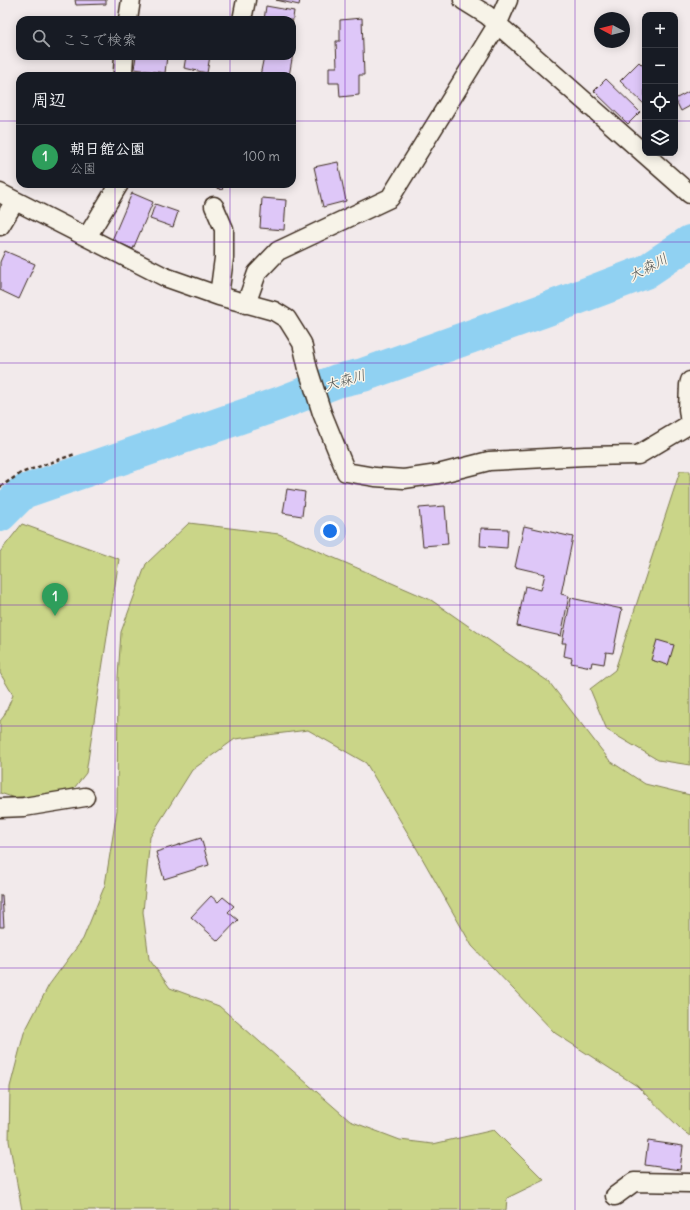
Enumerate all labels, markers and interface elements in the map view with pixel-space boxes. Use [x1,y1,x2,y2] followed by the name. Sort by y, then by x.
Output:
[594,12,630,48] north arrow
[642,12,678,156] map controls
[642,12,678,48] button: +
[16,16,296,60] search box
[30,27,52,49] icon: search
[62,30,137,49] text: ここで検索
[642,48,678,84] button: −
[642,84,678,120] button: locate
[32,89,66,111] text: 周辺
[642,120,678,156] button: layers
[70,139,145,158] text: 朝日館公園
[42,148,48,165] text: 1
[243,148,280,165] text: 100 m
[70,160,96,177] text: 公園
[625,249,671,285] water label: 大森川
[322,366,368,394] water label: 大森川
[320,521,340,541] your location
[42,583,68,616] pin: 1

